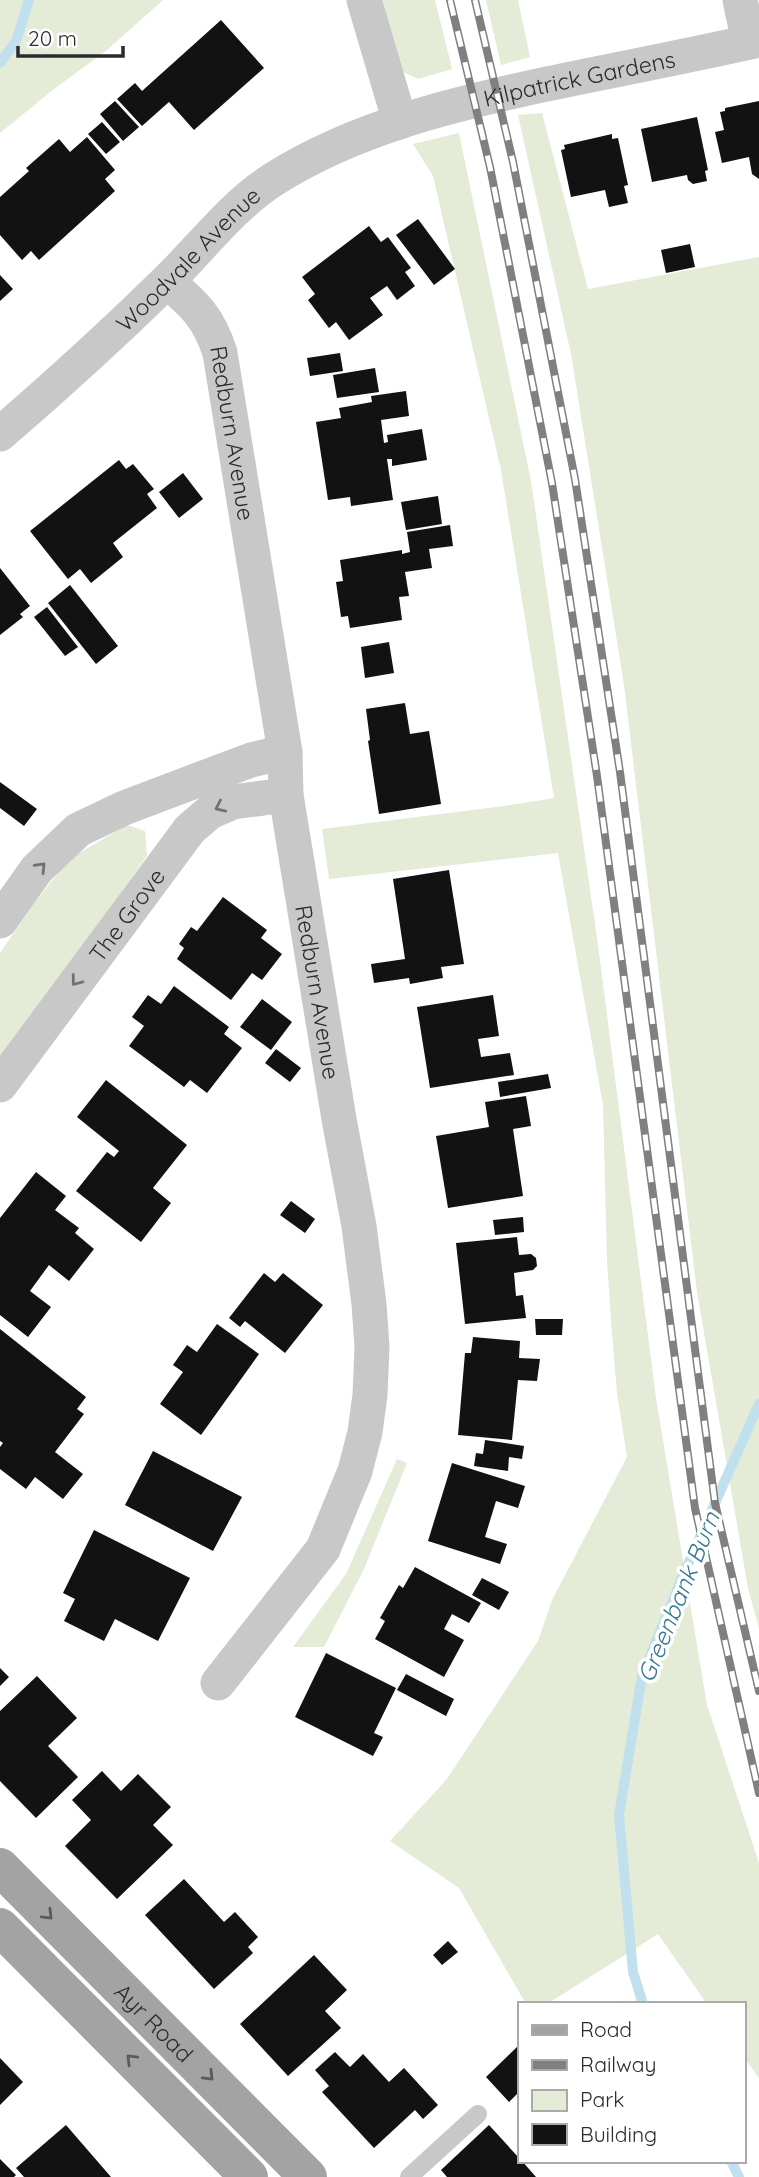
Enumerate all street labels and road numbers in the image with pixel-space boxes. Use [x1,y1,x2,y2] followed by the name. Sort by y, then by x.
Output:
[480,44,678,112] street label: Kilpatrick Gardens
[110,180,266,337] street label: Woodvale Avenue
[205,344,262,522] street label: Redburn Avenue
[82,862,171,967] street label: The Grove
[290,903,347,1082] street label: Redburn Avenue
[109,1977,200,2068] street label: Ayr Road

